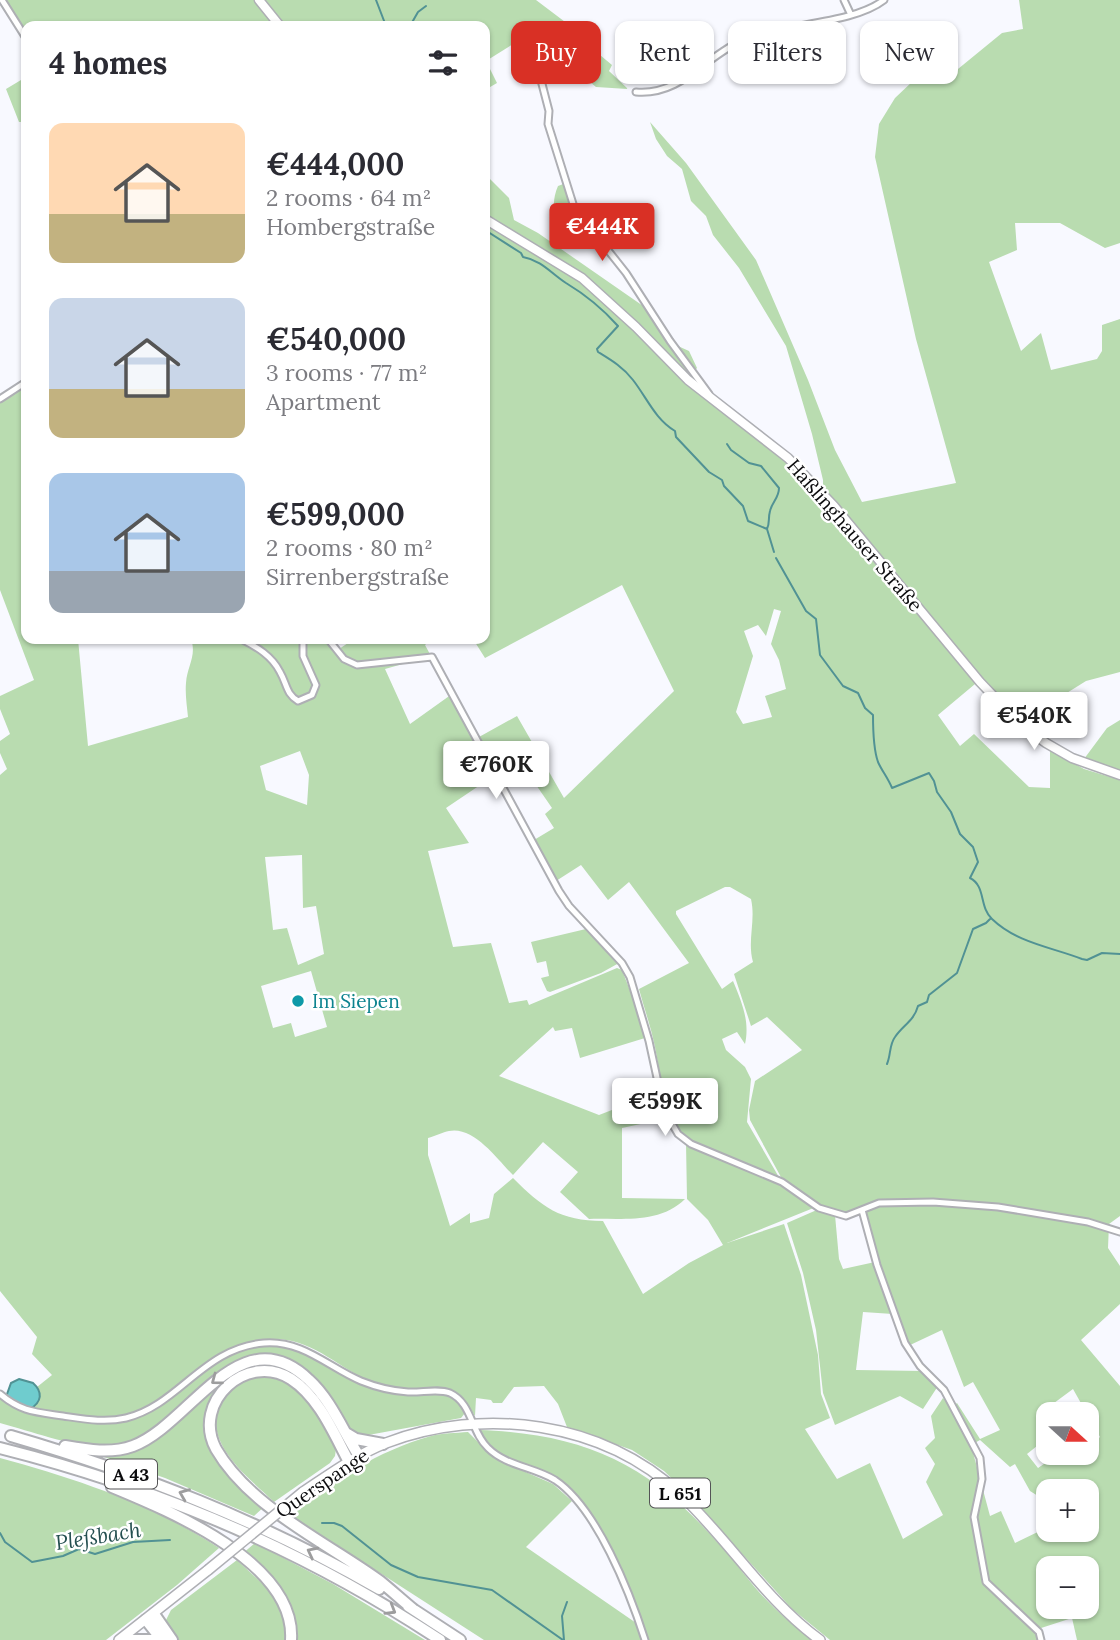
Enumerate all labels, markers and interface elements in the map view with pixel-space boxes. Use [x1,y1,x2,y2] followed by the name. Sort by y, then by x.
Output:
[511,21,601,84] chip: Buy
[615,21,714,84] chip: Rent
[728,21,846,84] chip: Filters
[860,21,958,84] chip: New
[49,44,167,82] text: 4 homes
[424,44,462,82] icon: filters
[266,145,404,183] text: €444,000
[105,151,189,235] icon: home
[266,183,431,212] text: 2 rooms · 64 m²
[553,204,651,263] pin: €444K
[565,211,639,240] text: €444K
[266,212,435,241] text: Hombergstraße
[266,320,406,358] text: €540,000
[105,326,189,410] icon: home
[266,358,427,387] text: 3 rooms · 77 m²
[266,387,381,416] text: Apartment
[782,454,928,616] street label: Haßlinghauser Straße
[266,495,405,533] text: €599,000
[105,501,189,585] icon: home
[266,533,433,562] text: 2 rooms · 80 m²
[266,562,449,591] text: Sirrenbergstraße
[985,692,1083,752] pin: €540K
[997,700,1071,729] text: €540K
[447,742,545,801] pin: €760K
[459,749,533,778] text: €760K
[312,989,400,1013] place label: Im Siepen
[290,993,306,1009] marker: Im Siepen
[616,1078,714,1138] pin: €599K
[628,1086,702,1115] text: €599K
[211,1372,224,1385] one-way arrow
[1036,1402,1099,1465] north arrow
[1036,1402,1099,1619] map controls
[271,1443,373,1523] street label: Querspange
[105,1460,157,1489] road number: A 43
[650,1478,710,1508] road number: L 651
[1036,1479,1099,1542] button: +
[179,1489,191,1503] one-way arrow
[53,1516,143,1556] water label: Pleßbach
[307,1547,319,1561] one-way arrow
[1036,1556,1099,1619] button: −
[383,1602,396,1615] one-way arrow

